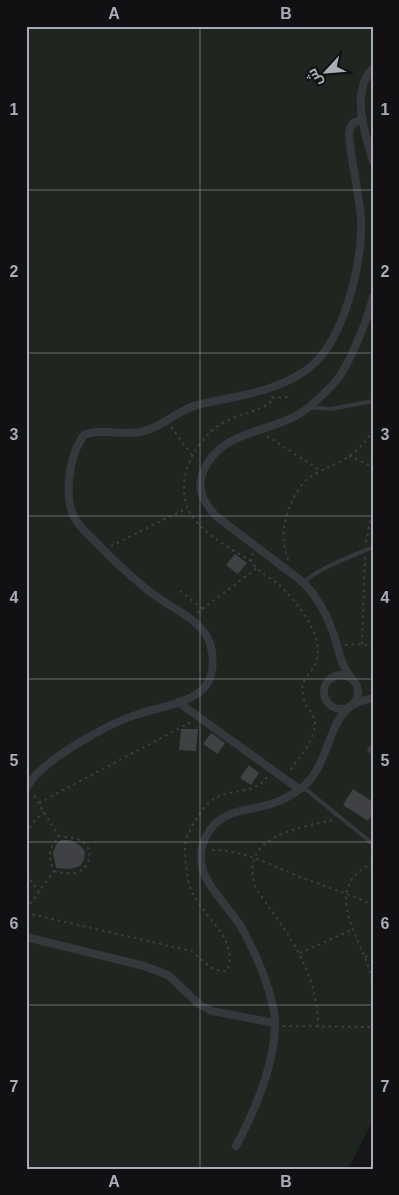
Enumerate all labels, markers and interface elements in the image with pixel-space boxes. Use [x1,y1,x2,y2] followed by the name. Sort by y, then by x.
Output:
[108,5,120,22] text: A
[280,5,292,22] text: B
[302,48,352,98] north arrow
[303,66,326,89] text: ش
[10,101,19,118] text: 1
[381,101,390,118] text: 1
[10,263,19,280] text: 2
[381,263,390,280] text: 2
[10,426,19,443] text: 3
[381,426,390,443] text: 3
[10,589,19,606] text: 4
[381,589,390,606] text: 4
[10,752,19,769] text: 5
[381,752,390,769] text: 5
[10,915,19,932] text: 6
[381,915,390,932] text: 6
[10,1078,19,1095] text: 7
[381,1078,390,1095] text: 7
[108,1173,120,1190] text: A
[280,1173,292,1190] text: B

